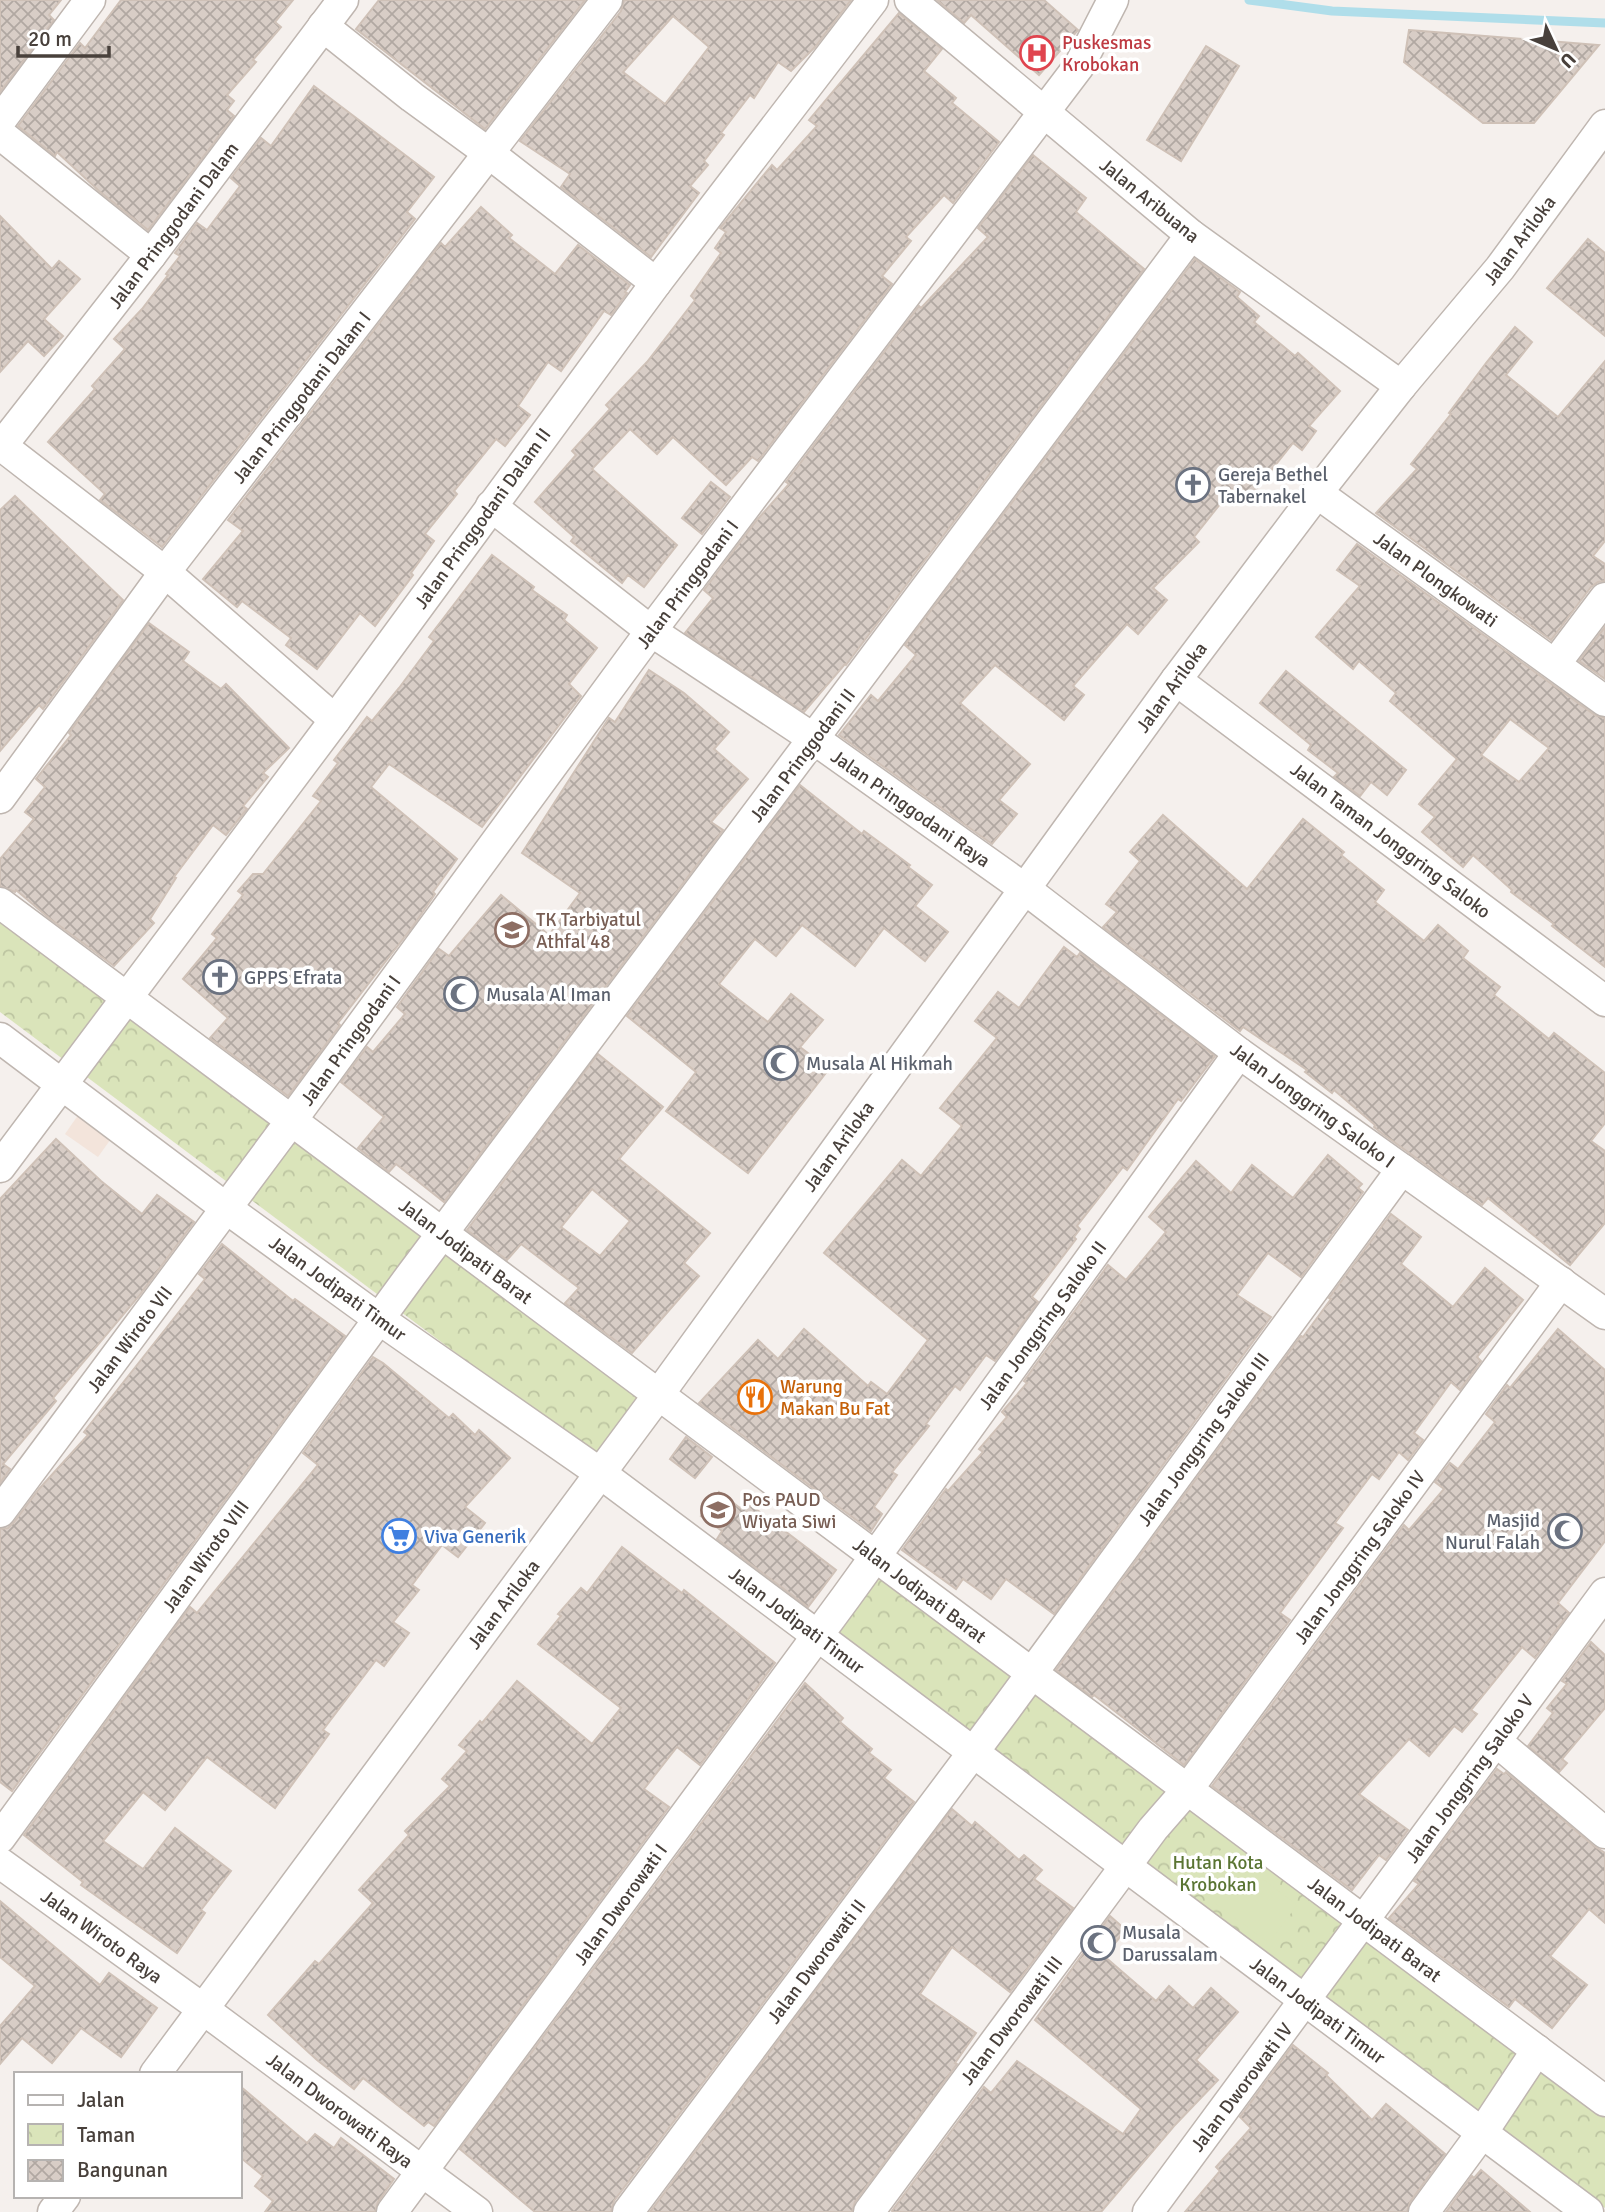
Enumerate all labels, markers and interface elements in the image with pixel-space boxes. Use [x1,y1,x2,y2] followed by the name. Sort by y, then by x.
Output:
[18,14,108,58] scale bar
[1521,14,1591,84] north arrow
[28,26,72,52] text: 20 m
[1062,31,1151,77] place label: Puskesmas Krobokan
[1018,34,1056,72] hospital icon: Puskesmas Krobokan
[1554,47,1581,73] text: U
[103,138,244,314] street label: Jalan Pringgodani Dalam
[1095,153,1204,248] street label: Jalan Aribuana
[1478,191,1561,290] street label: Jalan Ariloka
[227,307,377,489] street label: Jalan Pringgodani Dalam I
[409,424,556,614] street label: Jalan Pringgodani Dalam II
[1218,463,1328,509] place label: Gereja Bethel Tabernakel
[1174,466,1212,504] church icon: Gereja Bethel Tabernakel
[631,515,744,654] street label: Jalan Pringgodani I
[1369,527,1502,633] street label: Jalan Plongkowati
[1131,638,1213,738] street label: Jalan Ariloka
[745,684,861,827] street label: Jalan Pringgodani II
[826,745,995,873] street label: Jalan Pringgodani Raya
[1285,758,1495,924] street label: Jalan Taman Jonggring Saloko
[536,908,641,954] place label: TK Tarbiyatul Athfal 48
[493,911,531,949] school or university icon: TK Tarbiyatul Athfal 48
[201,958,239,996] church icon: GPPS Efrata
[244,966,342,990] place label: GPPS Efrata
[295,971,406,1111] street label: Jalan Pringgodani I
[442,975,480,1013] mosque icon: Musala Al Iman
[486,983,611,1007] place label: Musala Al Iman
[1225,1038,1399,1174] street label: Jalan Jonggring Saloko I
[762,1044,800,1082] mosque icon: Musala Al Hikmah
[806,1052,953,1076] place label: Musala Al Hikmah
[798,1097,880,1197] street label: Jalan Ariloka
[394,1194,537,1310] street label: Jalan Jodipati Barat
[264,1231,411,1347] street label: Jalan Jodipati Timur
[973,1236,1112,1415] street label: Jalan Jonggring Saloko II
[82,1281,178,1398] street label: Jalan Wiroto VII
[1133,1348,1275,1531] street label: Jalan Jonggring Saloko III
[780,1375,890,1421] place label: Warung Makan Bu Fat
[736,1378,774,1416] restaurant icon: Warung Makan Bu Fat
[1289,1466,1431,1649] street label: Jalan Jonggring Saloko IV
[742,1488,836,1534] place label: Pos PAUD Wiyata Siwi
[699,1491,737,1529] school or university icon: Pos PAUD Wiyata Siwi
[157,1496,255,1618] street label: Jalan Wiroto VIII
[1445,1509,1540,1555] place label: Masjid Nurul Falah
[1546,1512,1584,1550] mosque icon: Masjid Nurul Falah
[380,1517,418,1555] supermarket icon: Viva Generik
[424,1525,526,1549] place label: Viva Generik
[848,1533,991,1649] street label: Jalan Jodipati Barat
[462,1555,545,1654] street label: Jalan Ariloka
[724,1562,869,1680] street label: Jalan Jodipati Timur
[1400,1689,1539,1868] street label: Jalan Jonggring Saloko V
[569,1839,673,1970] street label: Jalan Dworowati I
[1172,1851,1264,1897] park label: Hutan Kota Krobokan
[1303,1872,1446,1988] street label: Jalan Jodipati Barat
[36,1885,167,1989] street label: Jalan Wiroto Raya
[762,1895,871,2029] street label: Jalan Dworowati II
[1122,1921,1218,1967] place label: Musala Darussalam
[1079,1924,1117,1962] mosque icon: Musala Darussalam
[955,1951,1068,2090] street label: Jalan Dworowati III
[1245,1952,1390,2070] street label: Jalan Jodipati Timur
[1186,2018,1298,2157] street label: Jalan Dworowati IV
[261,2048,417,2174] street label: Jalan Dworowati Raya
[14,2072,242,2198] legend
[77,2087,125,2113] text: Jalan
[77,2122,135,2148] text: Taman
[77,2157,168,2183] text: Bangunan

